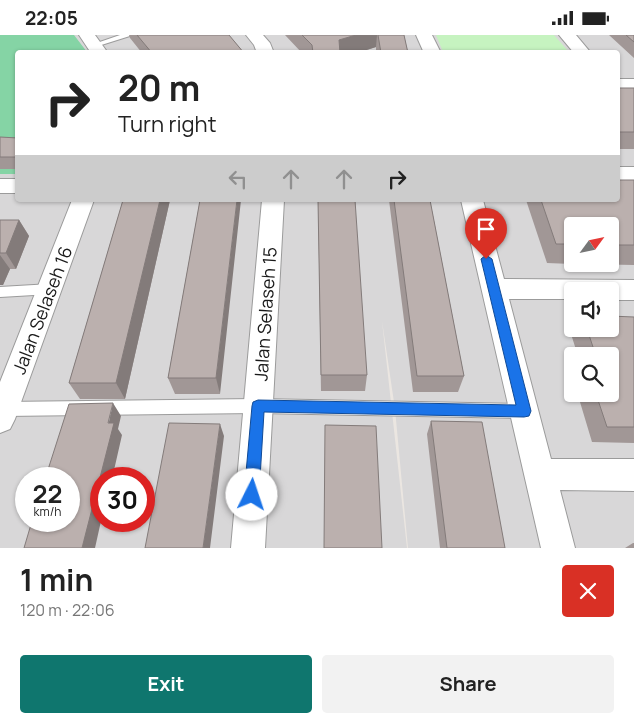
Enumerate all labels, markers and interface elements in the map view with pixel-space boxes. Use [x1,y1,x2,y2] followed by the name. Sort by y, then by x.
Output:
[25,5,78,31] text: 22:05
[118,64,200,112] text: 20 m
[35,70,100,135] icon: right
[118,109,216,139] text: Turn right
[224,165,252,193] icon: left
[277,165,305,193] icon: ahead
[330,165,358,193] icon: ahead
[383,165,411,193] icon: right
[465,208,507,259] pin
[472,215,500,243] icon: arrive
[564,217,619,273] north arrow
[564,217,619,402] map controls
[7,243,77,377] street label: Jalan Selaseh 16
[248,246,282,382] street label: Jalan Selaseh 15
[564,282,619,337] button: sound
[564,347,619,402] button: search
[90,467,155,532] speed limit sign: 30
[225,468,277,520] position arrow
[33,476,62,511] text: 22
[34,503,61,520] text: km/h
[20,559,93,600] text: 1 min
[562,565,614,617] button: close
[20,599,115,621] text: 120 m · 22:06
[20,655,312,713] button: Exit
[322,655,614,713] button: Share

